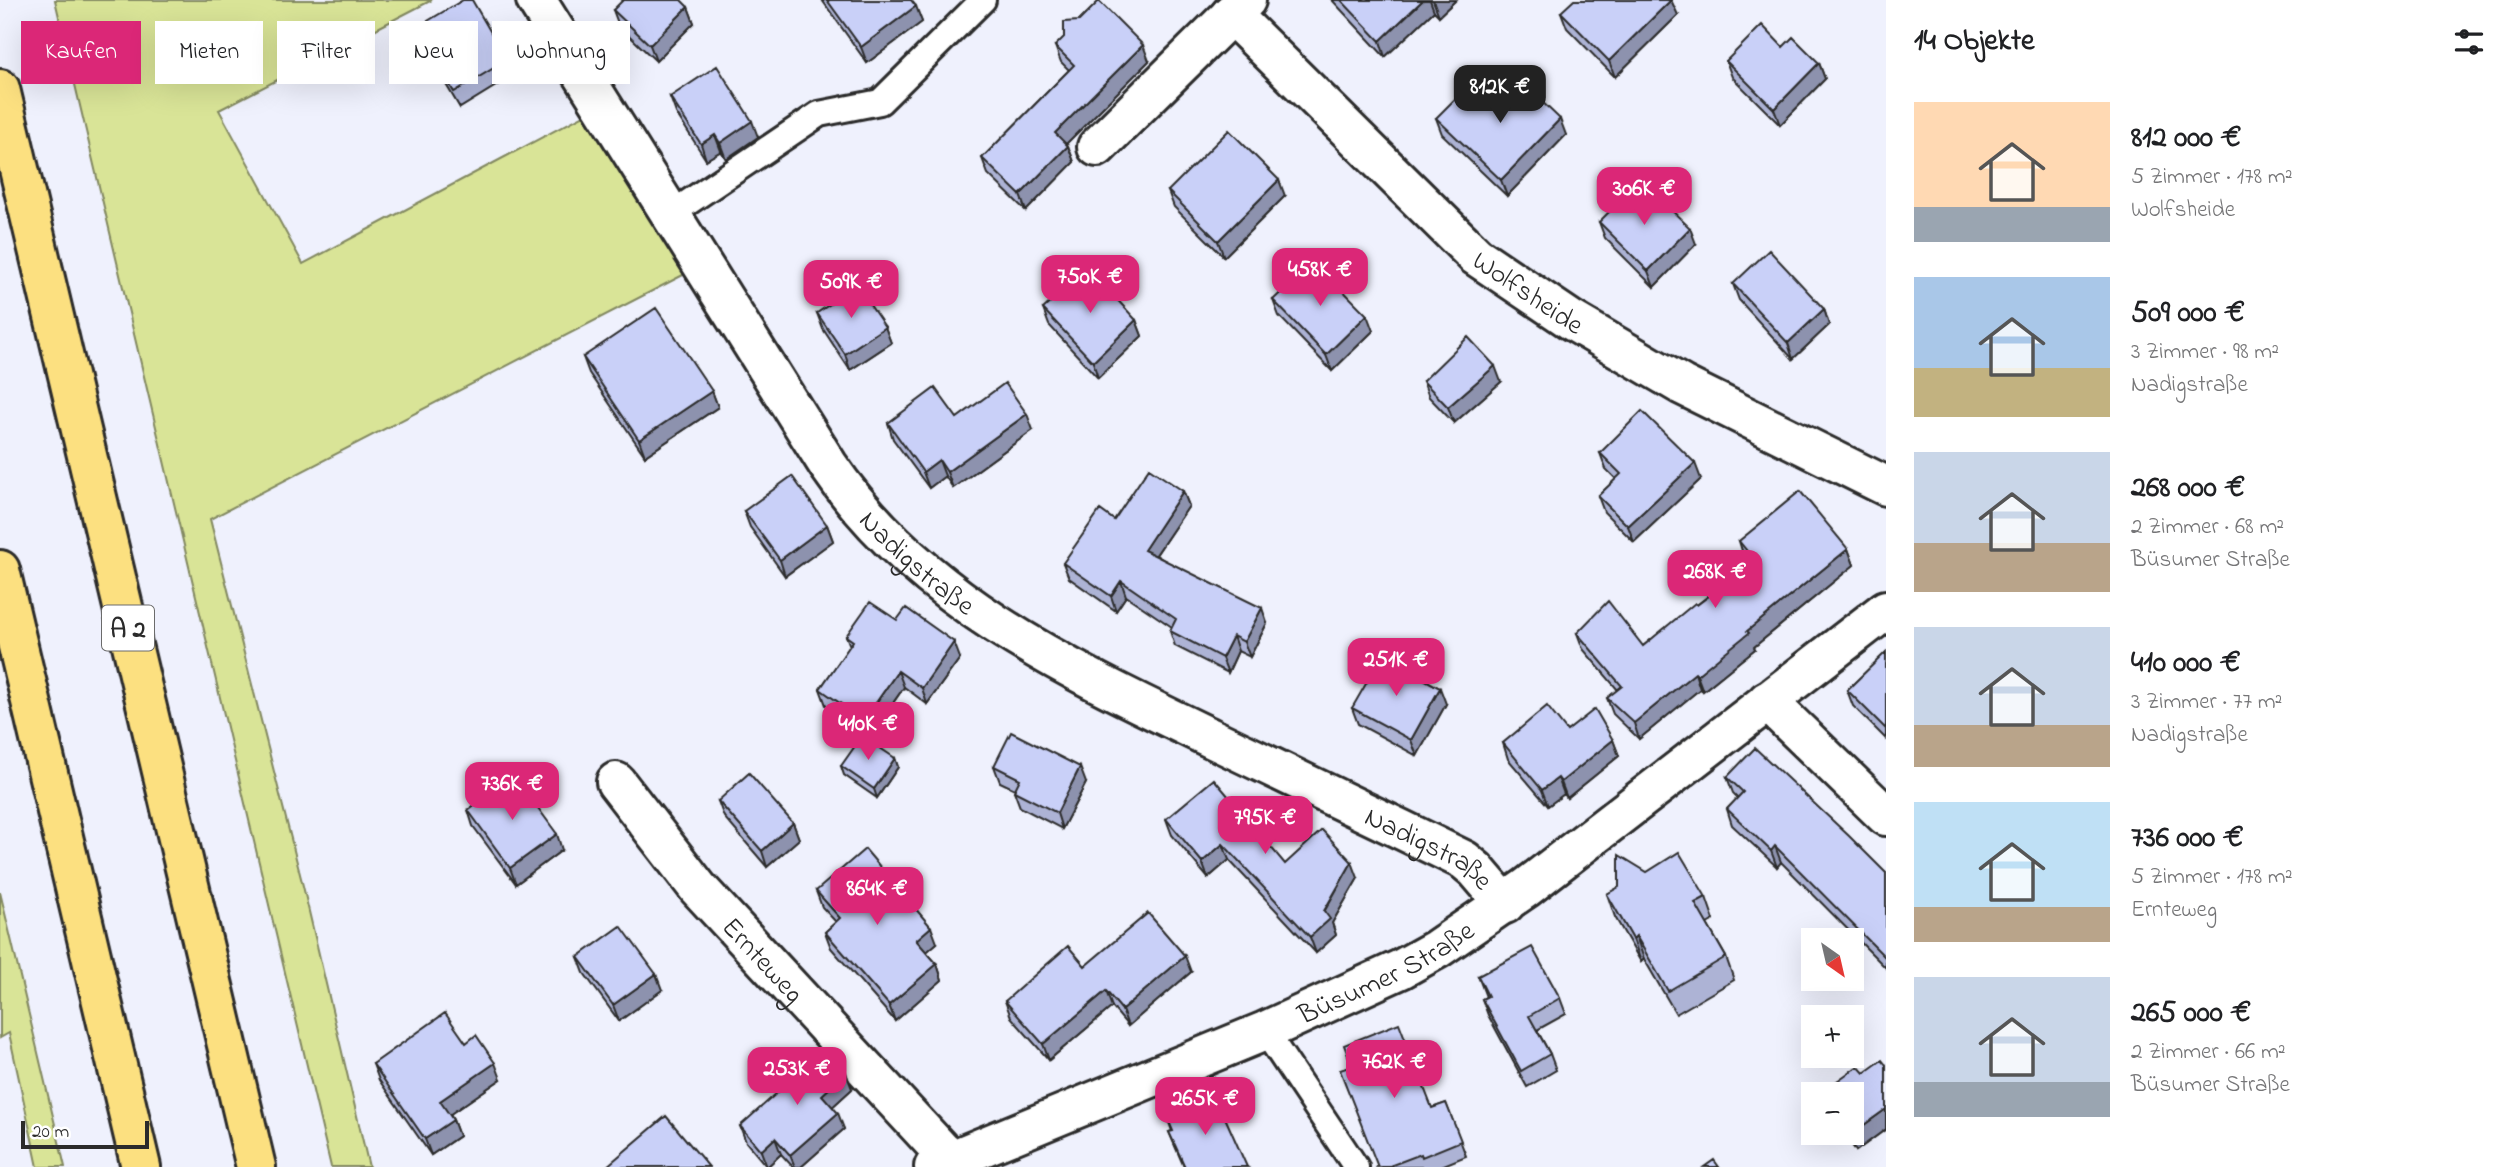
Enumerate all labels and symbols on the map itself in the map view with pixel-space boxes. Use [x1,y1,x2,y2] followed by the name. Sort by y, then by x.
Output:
[1443,66,1557,125] pin: 812K €
[1587,168,1701,227] pin: 306K €
[1463,242,1591,347] street label: Wolfsheide
[1263,248,1377,308] pin: 458K €
[1033,256,1147,315] pin: 750K €
[794,260,908,320] pin: 509K €
[848,503,982,627] street label: Nadigstraße
[1658,550,1772,610] pin: 268K €
[102,606,154,650] road number: A 2
[1339,638,1453,698] pin: 251K €
[811,702,925,762] pin: 410K €
[455,762,569,822] pin: 736K €
[1208,796,1322,856] pin: 795K €
[1357,798,1502,900] street label: Nadigstraße
[820,867,934,927] pin: 864K €
[711,909,812,1014] street label: Ernteweg
[1291,912,1484,1038] street label: Büsumer Straße
[1801,928,1864,990] north arrow
[1337,1040,1451,1100] pin: 762K €
[740,1048,854,1107] pin: 253K €
[1148,1078,1262,1137] pin: 265K €
[21,1118,149,1150] scale bar

